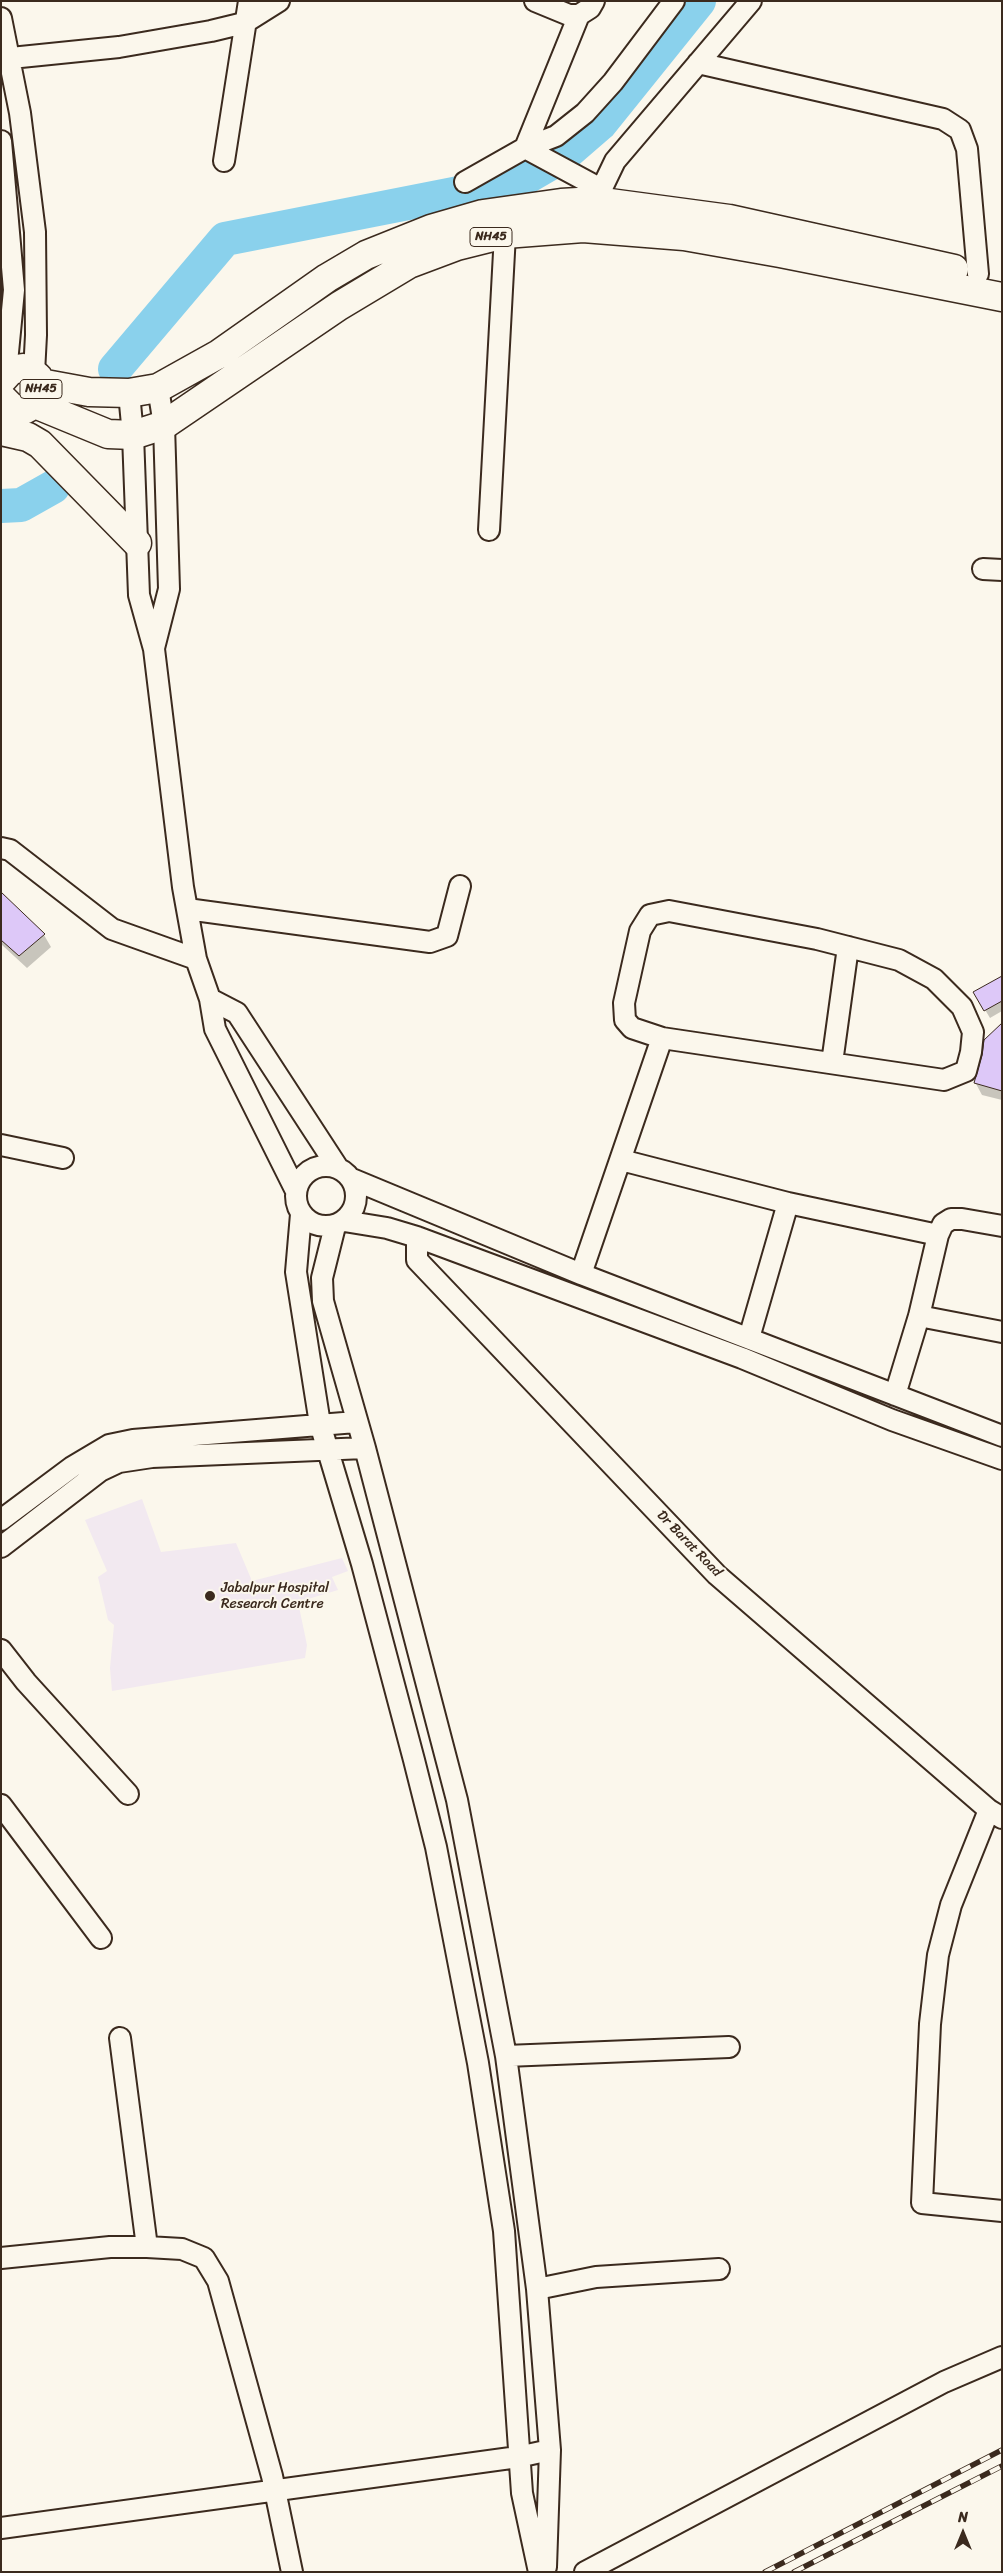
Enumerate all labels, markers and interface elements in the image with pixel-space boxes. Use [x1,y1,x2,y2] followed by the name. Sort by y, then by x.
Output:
[470,228,512,246] road number: NH45
[20,379,62,398] road number: NH45
[653,1507,725,1581] street label: Dr Barat Road
[221,1580,329,1612] place label: Jabalpur Hospital Research Centre
[203,1589,217,1603] marker: Jabalpur Hospital Research Centre
[958,2505,968,2530] text: N
[938,2508,988,2558] north arrow

